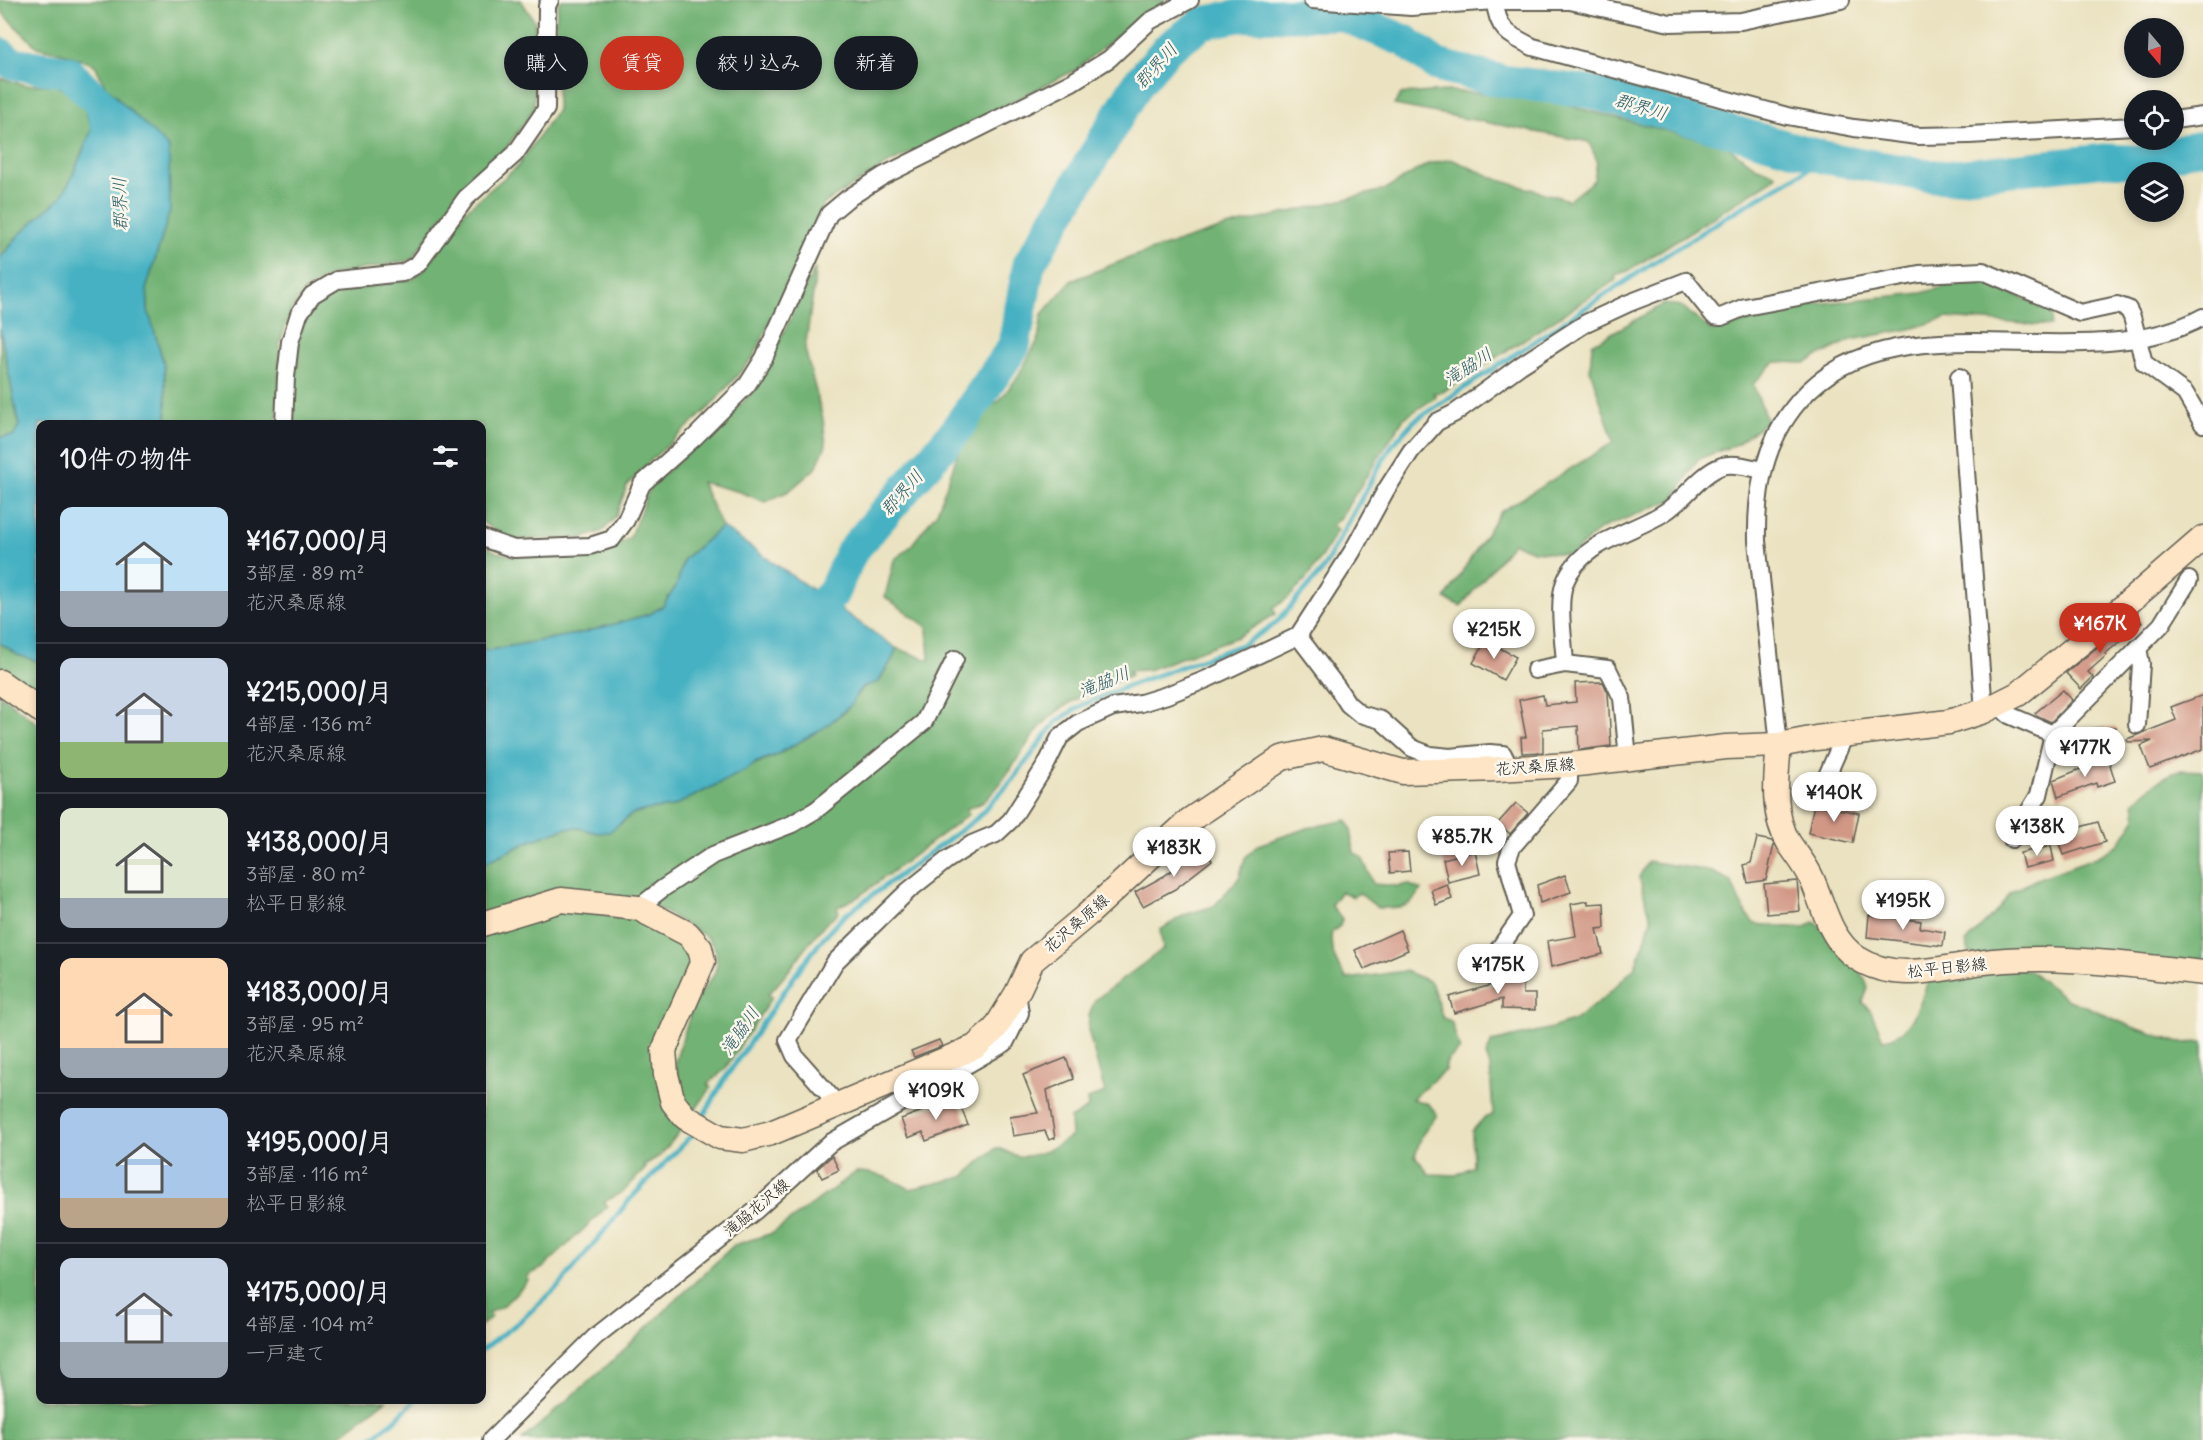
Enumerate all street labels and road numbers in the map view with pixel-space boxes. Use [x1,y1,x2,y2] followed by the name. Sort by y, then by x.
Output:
[1494,753,1576,779] street label: 花沢桑原線
[1039,889,1113,957] street label: 花沢桑原線
[1906,953,1988,981] street label: 松平日影線
[719,1174,793,1240] street label: 滝脇花沢線

